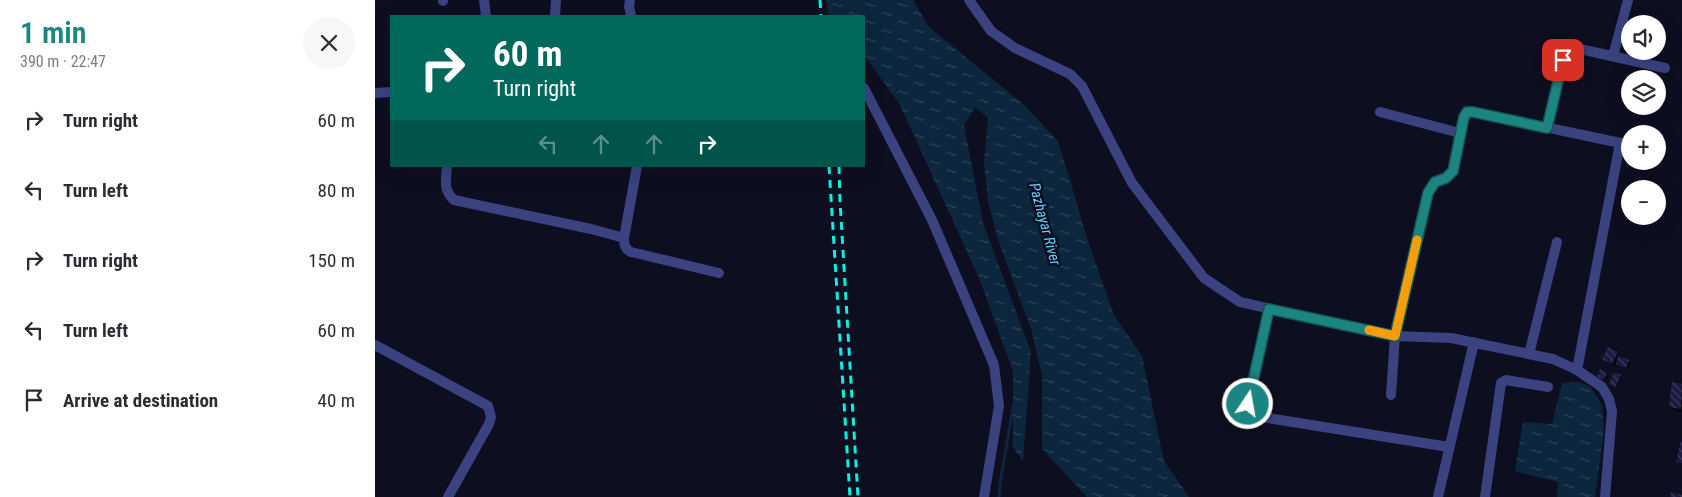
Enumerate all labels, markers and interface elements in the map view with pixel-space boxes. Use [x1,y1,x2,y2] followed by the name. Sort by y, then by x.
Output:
[20,15,86,50] text: 1 min
[1621,15,1666,225] map controls
[1621,15,1666,60] button: sound
[303,17,355,69] button: close
[493,34,562,75] text: 60 m
[410,35,475,100] icon: right
[1542,39,1584,81] pin
[1549,46,1577,74] icon: arrive
[20,52,106,71] text: 390 m · 22:47
[1621,70,1666,115] button: layers
[493,76,576,101] text: Turn right
[20,106,48,134] icon: right
[63,109,138,132] text: Turn right
[318,109,355,132] text: 60 m
[1621,125,1666,170] button: +
[534,130,562,158] icon: left
[587,130,615,158] icon: ahead
[640,130,668,158] icon: ahead
[693,130,721,158] icon: right
[20,176,48,204] icon: left
[63,179,128,202] text: Turn left
[318,179,355,202] text: 80 m
[1621,180,1666,225] button: −
[1025,181,1065,268] water label: Pazhayar River
[20,246,48,274] icon: right
[63,249,138,272] text: Turn right
[308,249,355,272] text: 150 m
[20,316,48,344] icon: left
[63,319,128,342] text: Turn left
[318,319,355,342] text: 60 m
[1221,377,1273,429] position arrow
[20,386,48,414] icon: arrive
[63,389,218,412] text: Arrive at destination
[318,389,355,412] text: 40 m

